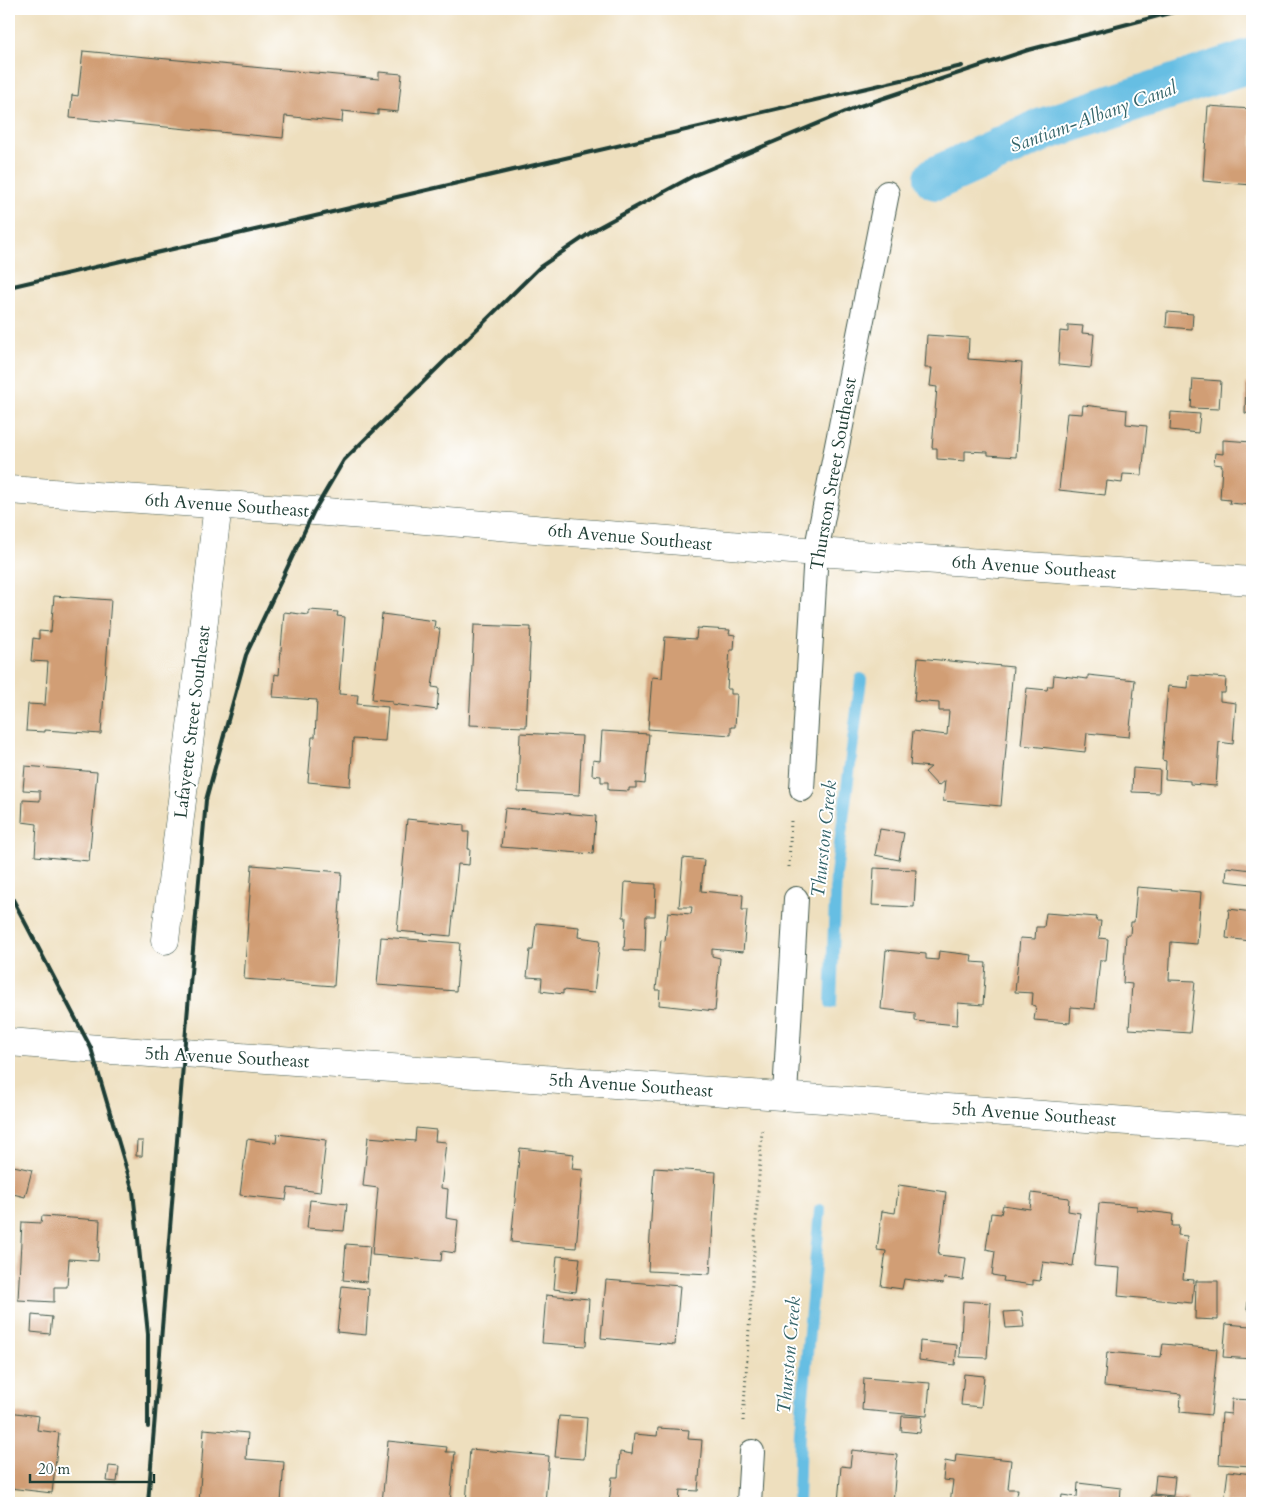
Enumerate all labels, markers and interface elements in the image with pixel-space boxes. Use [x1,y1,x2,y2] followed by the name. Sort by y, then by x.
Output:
[1006,74,1181,159] water label: Santiam-Albany Canal
[804,375,863,573] street label: Thurston Street Southeast
[144,487,310,524] street label: 6th Avenue Southeast
[547,518,713,557] street label: 6th Avenue Southeast
[951,549,1117,586] street label: 6th Avenue Southeast
[168,624,217,820] street label: Lafayette Street Southeast
[805,779,843,899] water label: Thurston Creek
[144,1041,310,1074] street label: 5th Avenue Southeast
[548,1067,714,1104] street label: 5th Avenue Southeast
[951,1096,1117,1133] street label: 5th Avenue Southeast
[771,1295,807,1415] water label: Thurston Creek
[30,1452,154,1484] scale bar
[38,1459,70,1479] text: 20 m

